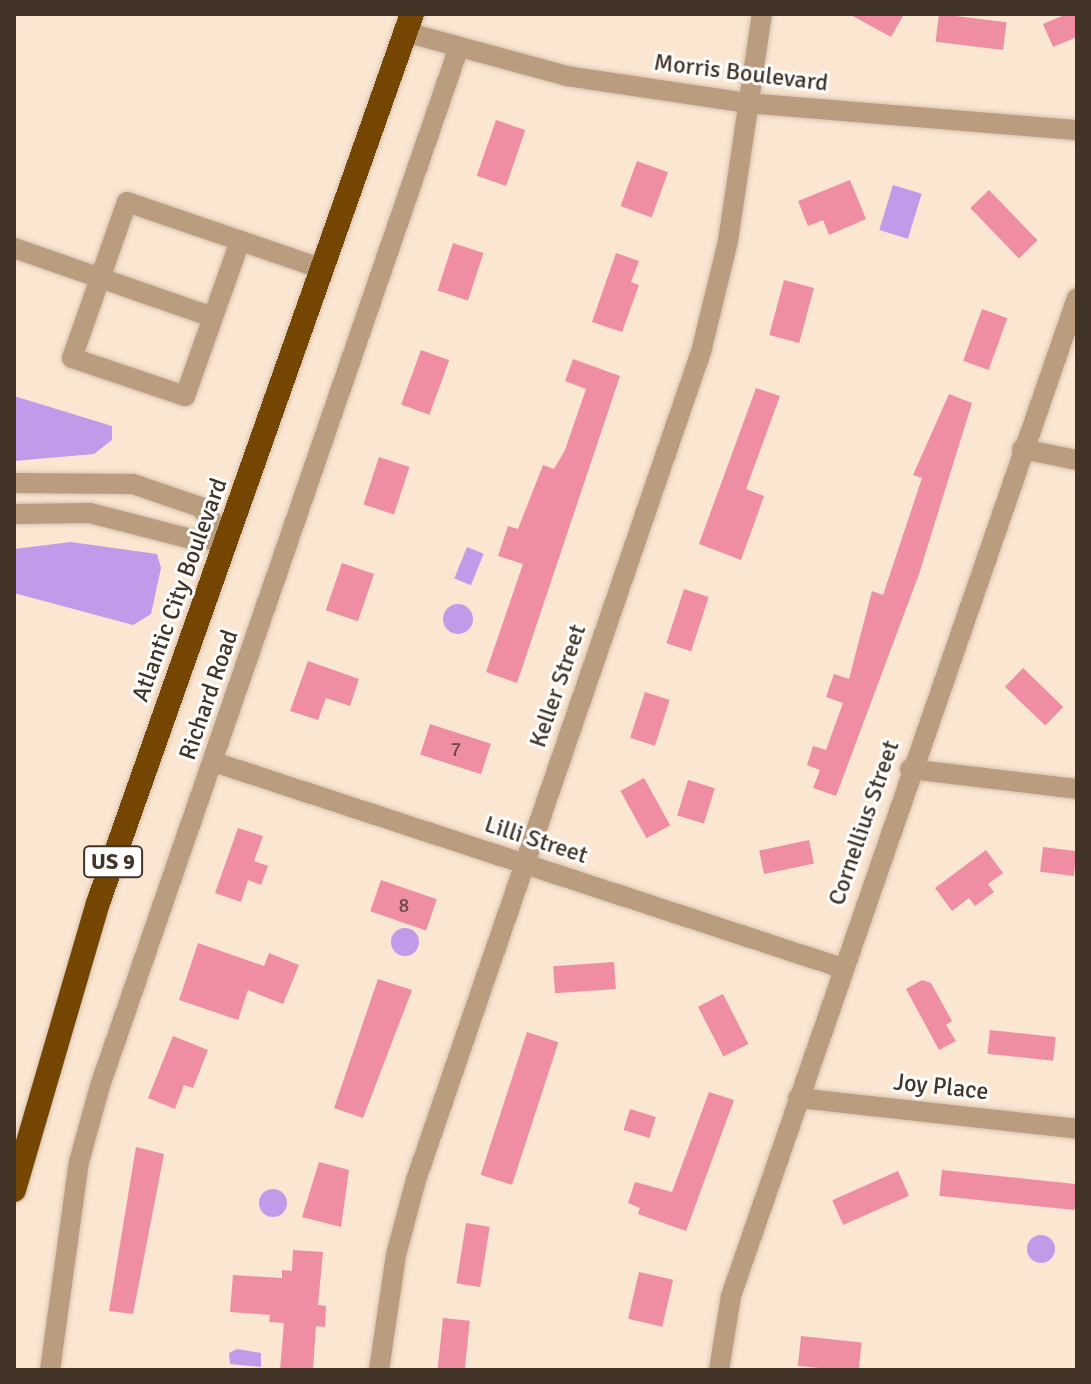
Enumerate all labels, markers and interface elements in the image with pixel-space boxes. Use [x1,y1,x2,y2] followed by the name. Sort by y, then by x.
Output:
[652,48,830,98] street label: Morris Boulevard
[126,474,234,706] street label: Atlantic City Boulevard
[524,621,592,751] street label: Keller Street
[173,626,245,764] street label: Richard Road
[451,737,461,761] house number: 7
[822,737,906,909] street label: Cornellius Street
[481,810,591,870] street label: Lilli Street
[83,844,143,880] road number: US 9
[399,893,409,917] house number: 8
[892,1068,990,1106] street label: Joy Place

